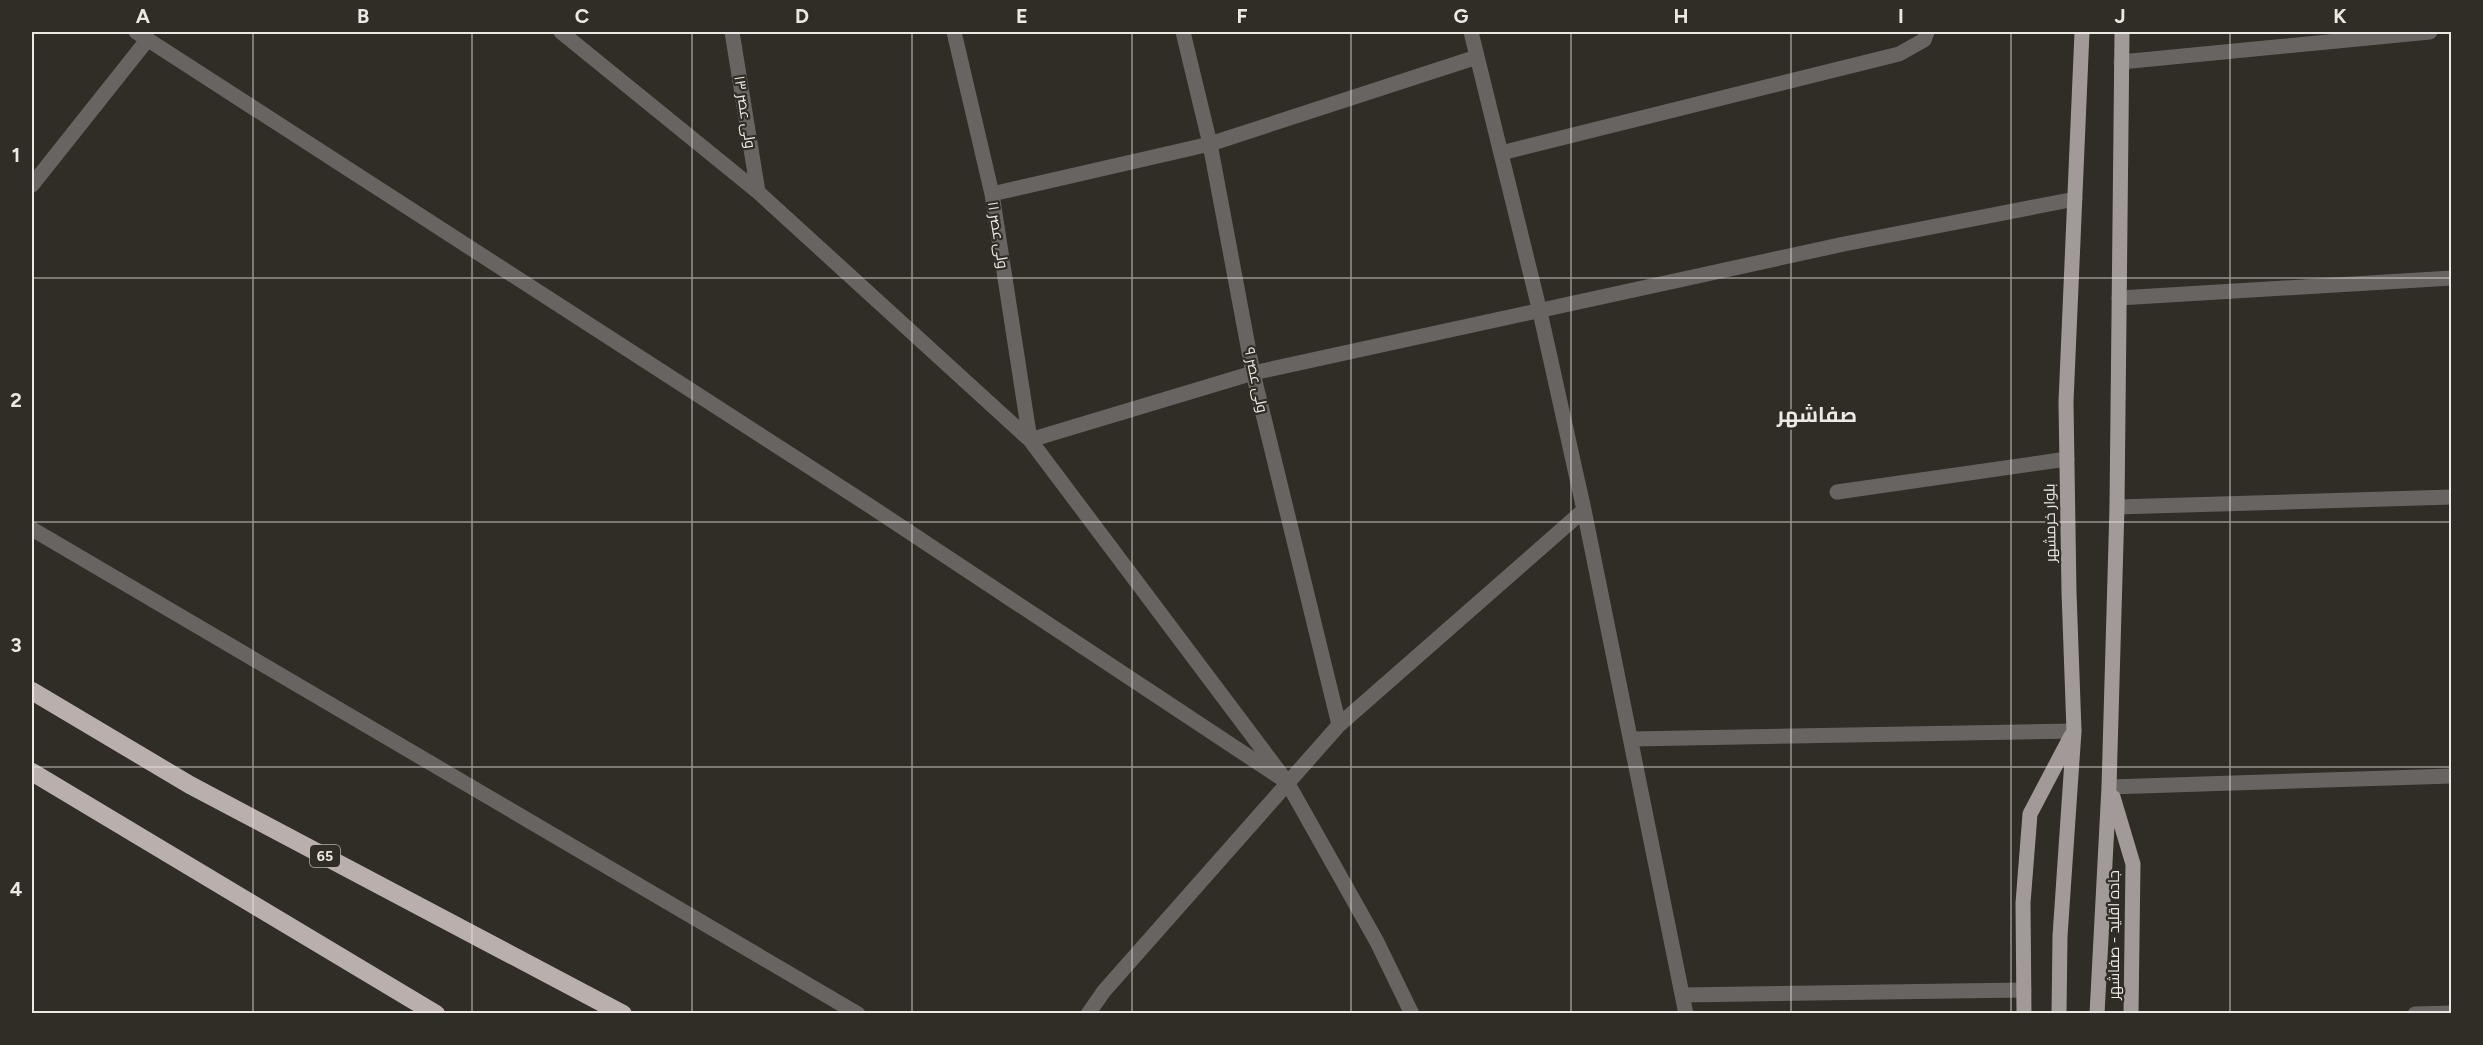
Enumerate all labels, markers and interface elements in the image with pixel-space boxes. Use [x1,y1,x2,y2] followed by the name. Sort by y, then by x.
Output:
[136,4,151,28] text: A
[357,4,369,28] text: B
[575,4,589,28] text: C
[795,4,809,28] text: D
[1016,4,1028,28] text: E
[1236,4,1248,28] text: F
[1454,4,1469,28] text: G
[1674,4,1689,28] text: H
[1898,4,1904,28] text: I
[2114,4,2126,28] text: J
[2333,4,2347,28] text: K
[729,74,760,150] street label: ولی عصر ۱۳
[12,143,20,167] text: 1
[983,200,1012,270] street label: ولی عصر ۱۱
[1239,346,1272,415] street label: ولی عصر ۹
[10,388,22,412] text: 2
[1776,402,1857,428] district label: صفاشهر
[2040,483,2061,564] street label: بلوار خرمشهر
[10,633,22,657] text: 3
[310,845,340,867] road number: 65
[2105,870,2124,1001] street label: جاده اقلید - صفاشهر
[10,877,23,901] text: 4

